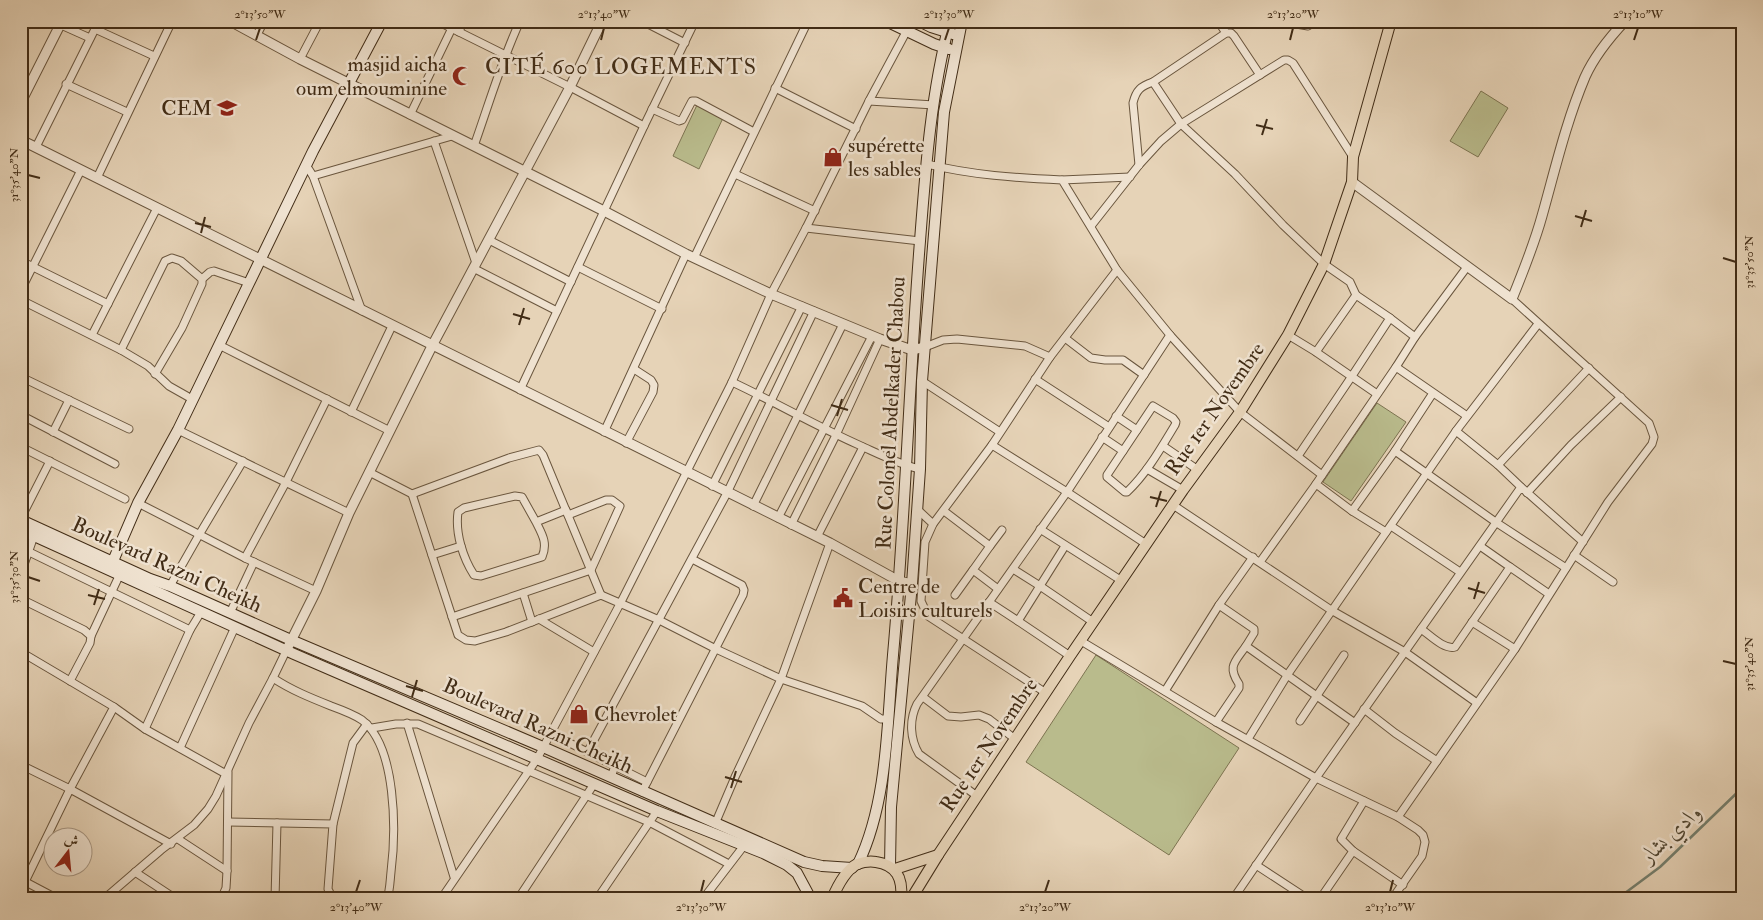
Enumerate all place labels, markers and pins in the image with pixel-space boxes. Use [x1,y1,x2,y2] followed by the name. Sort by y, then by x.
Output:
[296,51,447,102] place label: masjid aicha oum elmouminine
[451,65,473,87] mosque icon: masjid aicha oum elmouminine
[161,95,212,122] place label: CEM
[216,97,238,119] school or university icon: CEM
[848,132,925,183] place label: supérette les sables
[822,146,844,168] shop icon: supérette les sables
[858,573,993,624] place label: Centre de Loisirs culturels
[832,587,854,609] public building icon: Centre de Loisirs culturels
[594,701,677,728] place label: Chevrolet
[568,703,590,725] shop icon: Chevrolet

